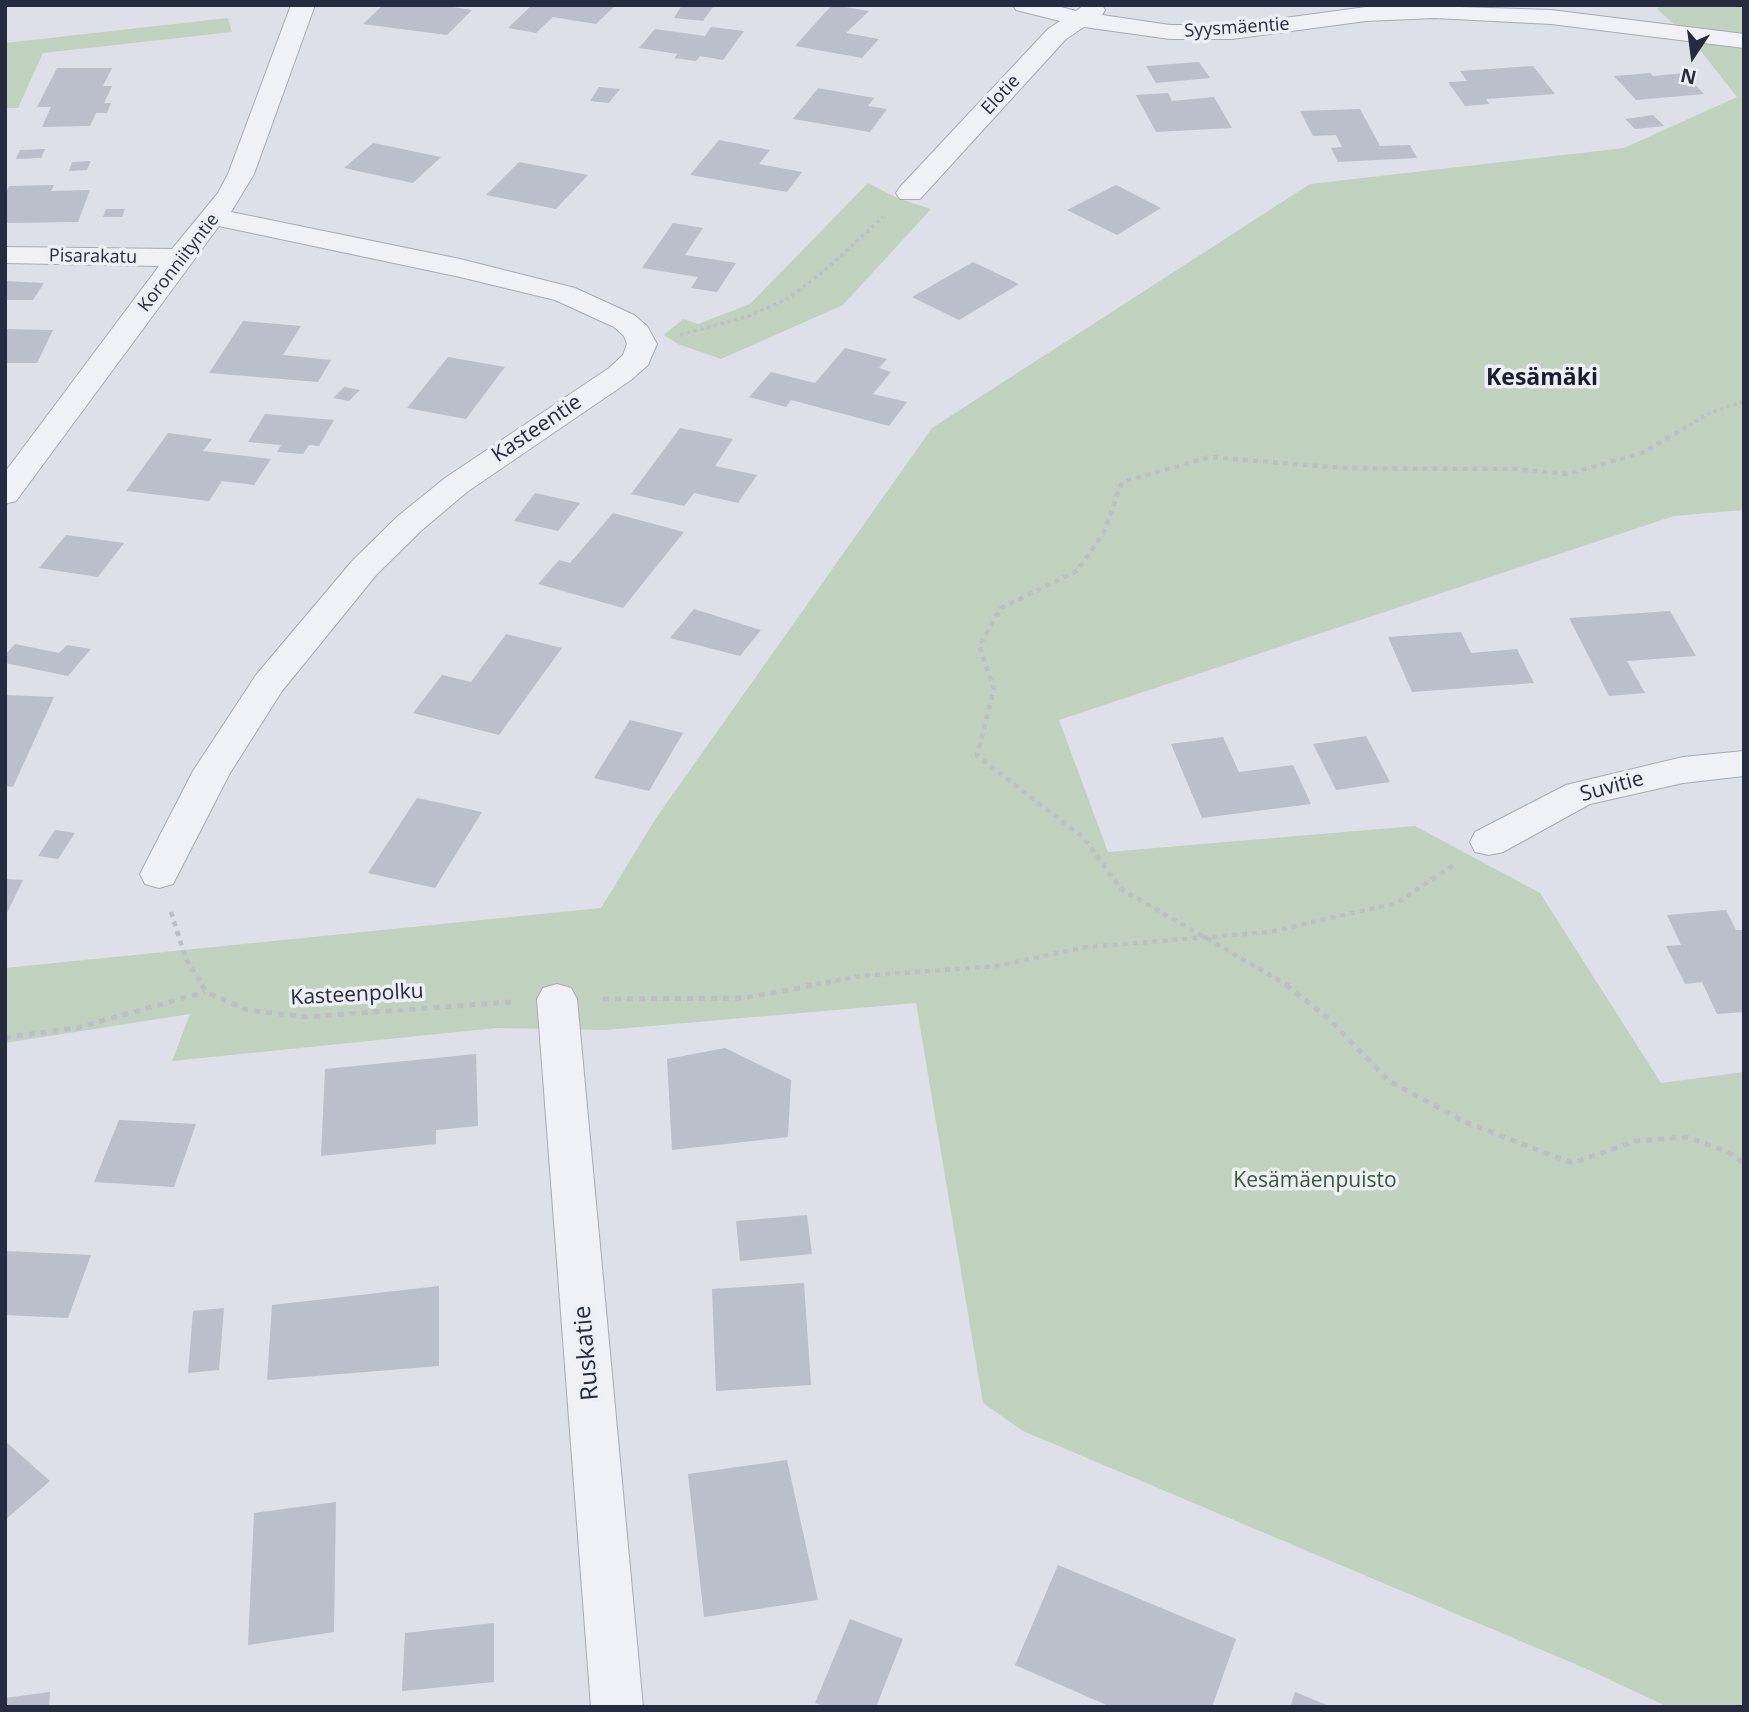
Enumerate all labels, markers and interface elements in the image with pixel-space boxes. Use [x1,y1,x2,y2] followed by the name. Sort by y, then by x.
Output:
[1184,14,1290,42] street label: Syysmäentie
[1658,21,1728,91] north arrow
[1678,62,1699,91] text: N
[977,71,1025,119] street label: Elotie
[134,210,224,316] street label: Koronniityntie
[49,245,137,269] street label: Pisarakatu
[1486,364,1598,392] district label: Kesämäki
[487,390,587,468] street label: Kasteentie
[1577,766,1647,808] street label: Suvitie
[290,979,424,1011] street label: Kasteenpolku
[1233,1168,1397,1194] park label: Kesämäenpuisto
[569,1304,605,1402] street label: Ruskatie

